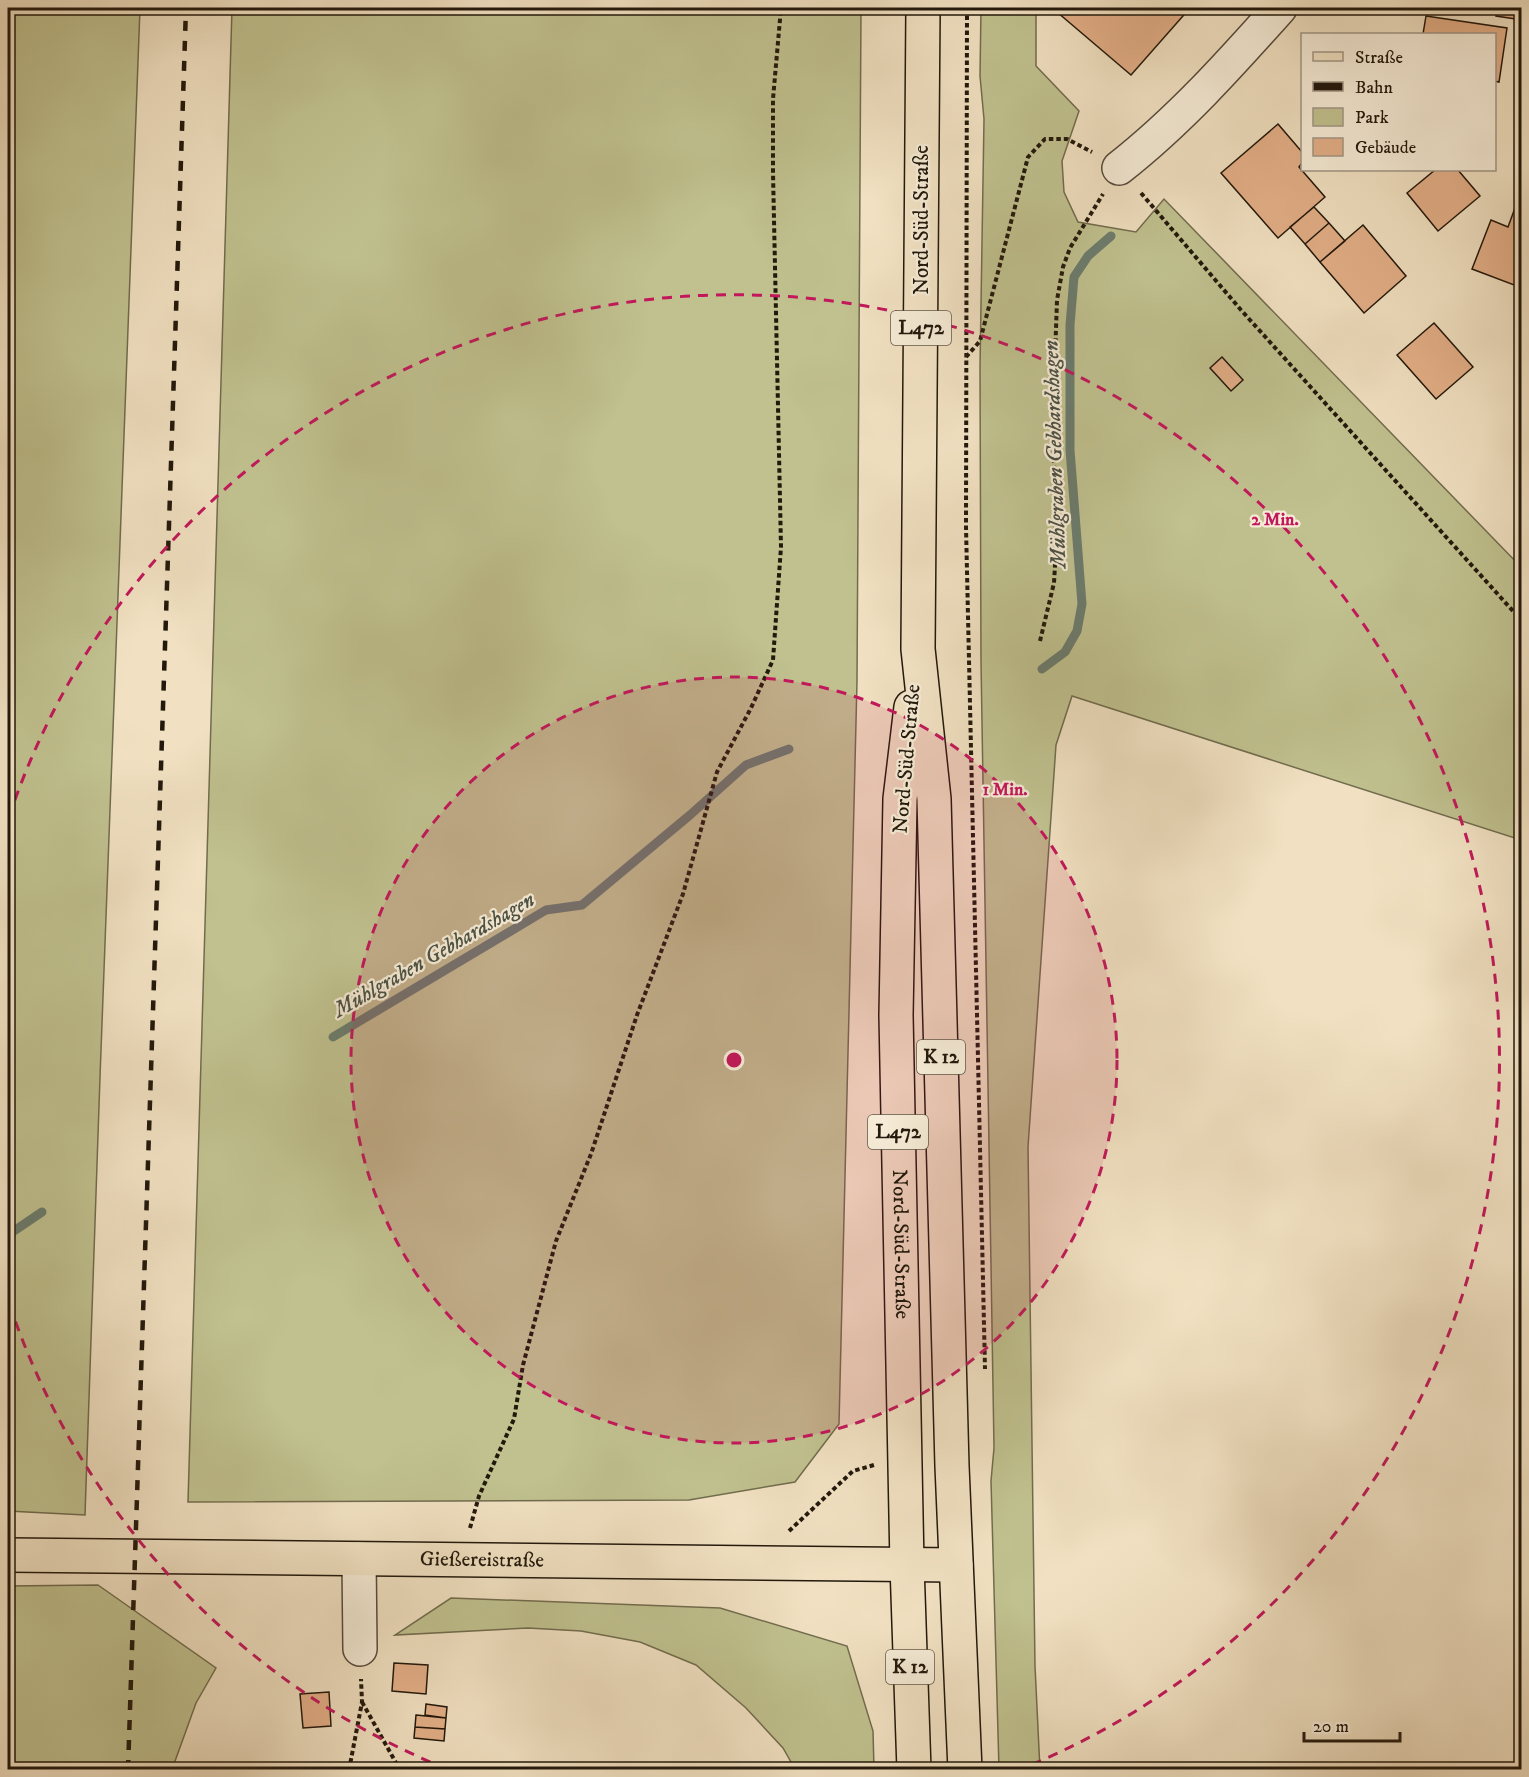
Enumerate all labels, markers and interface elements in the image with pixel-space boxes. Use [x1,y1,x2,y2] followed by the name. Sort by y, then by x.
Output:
[1301,33,1496,171] legend
[1355,47,1403,69] text: Straße
[1355,77,1393,99] text: Bahn
[1355,107,1389,129] text: Park
[1355,137,1416,159] text: Gebäude
[909,145,935,295] street label: Nord-Süd-Straße
[891,311,951,345] road number: L472
[1038,340,1073,570] water label: Mühlgraben Gebhardshagen
[1251,509,1299,531] text: 2 Min.
[888,683,927,835] street label: Nord-Süd-Straße
[982,779,1028,801] text: 1 Min.
[327,886,540,1025] water label: Mühlgraben Gebhardshagen
[917,1040,965,1074] road number: K 12
[724,1050,744,1070] centre of rings
[868,1115,928,1149] road number: L472
[886,1169,915,1320] street label: Nord-Süd-Straße
[420,1546,544,1574] street label: Gießereistraße
[886,1650,934,1684] road number: K 12
[1304,1705,1400,1743] scale bar
[1313,1716,1349,1738] text: 20 m

